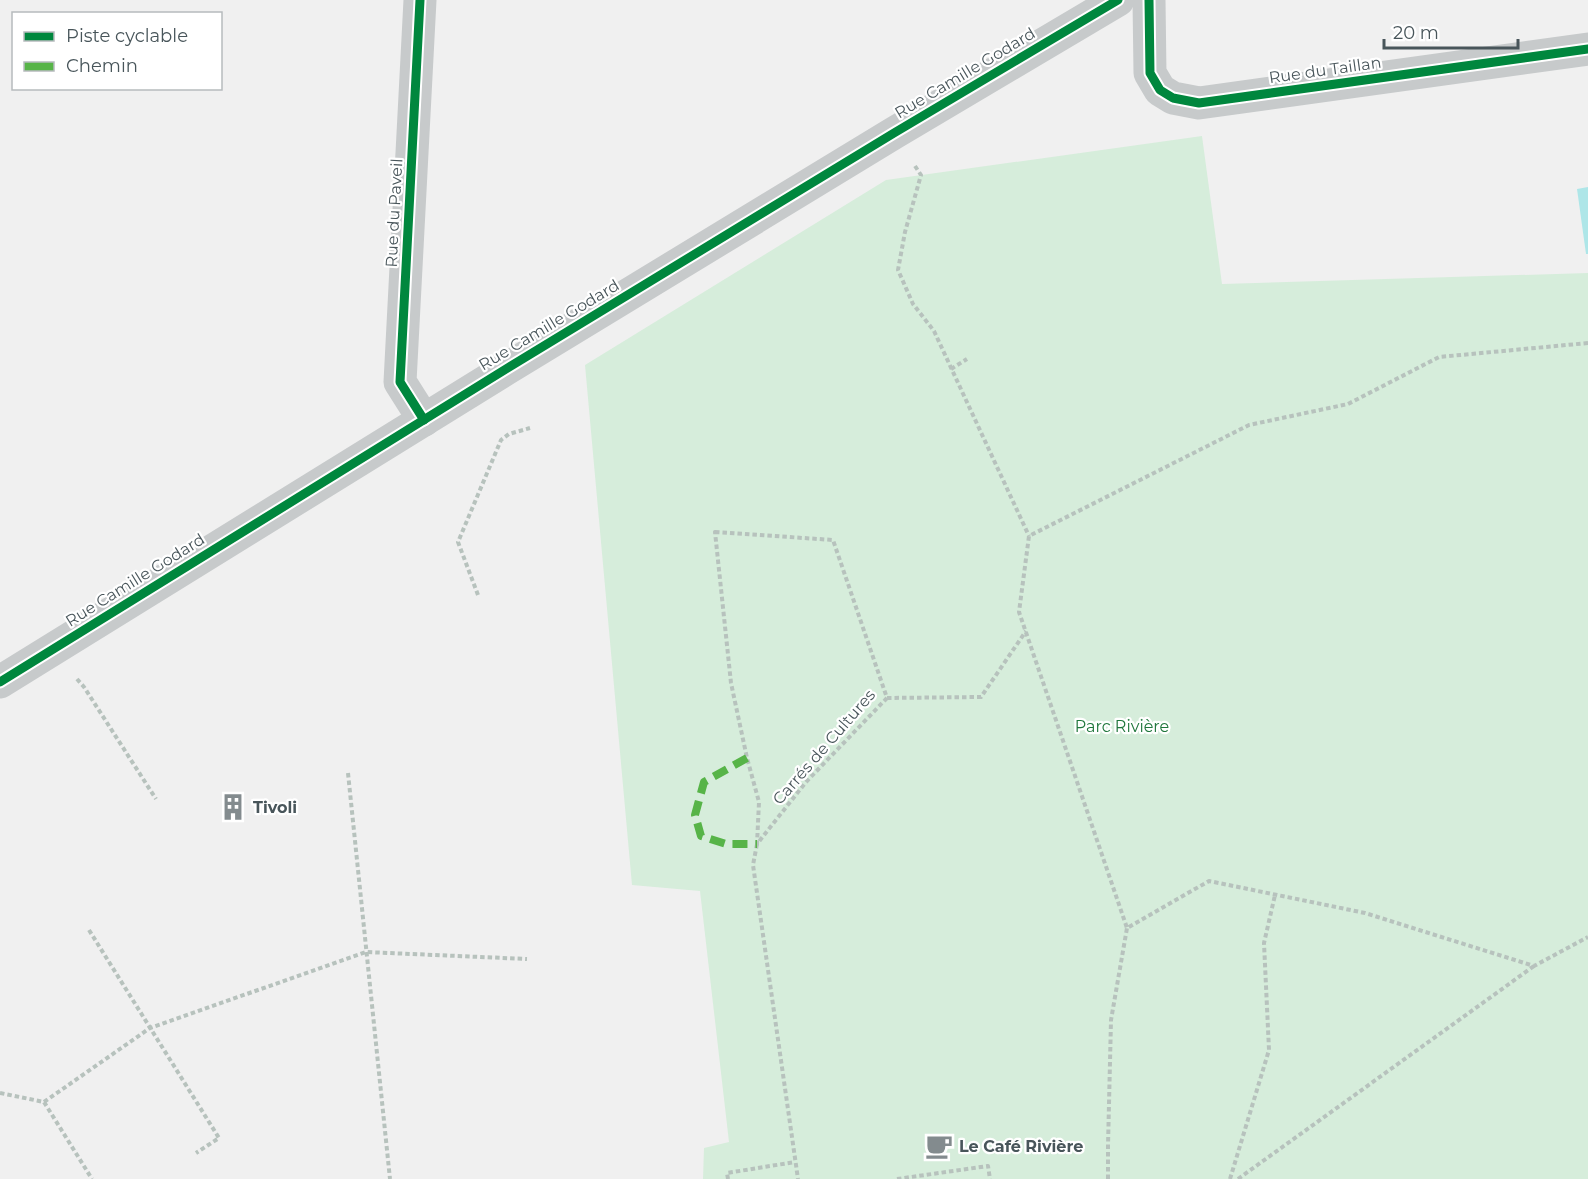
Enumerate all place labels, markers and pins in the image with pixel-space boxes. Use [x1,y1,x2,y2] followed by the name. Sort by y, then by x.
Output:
[218,792,248,822] building icon: Tivoli
[253,798,297,817] place label: Tivoli
[924,1131,954,1161] cafe icon: Le Café Rivière
[959,1137,1083,1156] place label: Le Café Rivière

